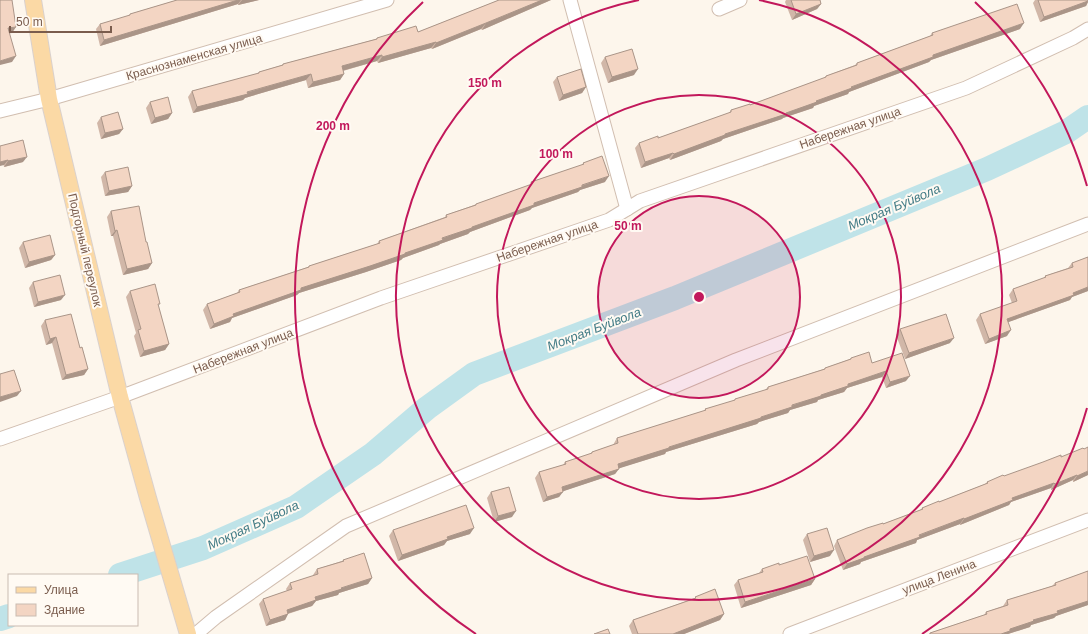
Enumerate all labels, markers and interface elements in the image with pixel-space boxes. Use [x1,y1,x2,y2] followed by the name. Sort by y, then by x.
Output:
[10,8,111,34] scale bar
[16,15,43,29] text: 50 m
[124,31,264,83] street label: Краснознаменская улица
[468,76,502,90] text: 150 m
[798,104,903,152] street label: Набережная улица
[316,119,350,133] text: 200 m
[539,147,573,161] text: 100 m
[845,181,943,233] water label: Мокрая Буйвола
[65,192,105,309] street label: Подгорный переулок
[495,217,600,265] street label: Набережная улица
[614,219,642,233] text: 50 m
[692,290,706,304] centre of rings
[545,304,643,354] water label: Мокрая Буйвола
[191,325,295,377] street label: Набережная улица
[205,497,301,553] water label: Мокрая Буйвола
[900,556,978,597] street label: улица Ленина
[8,574,138,626] legend
[44,583,78,597] text: Улица
[44,603,85,617] text: Здание

